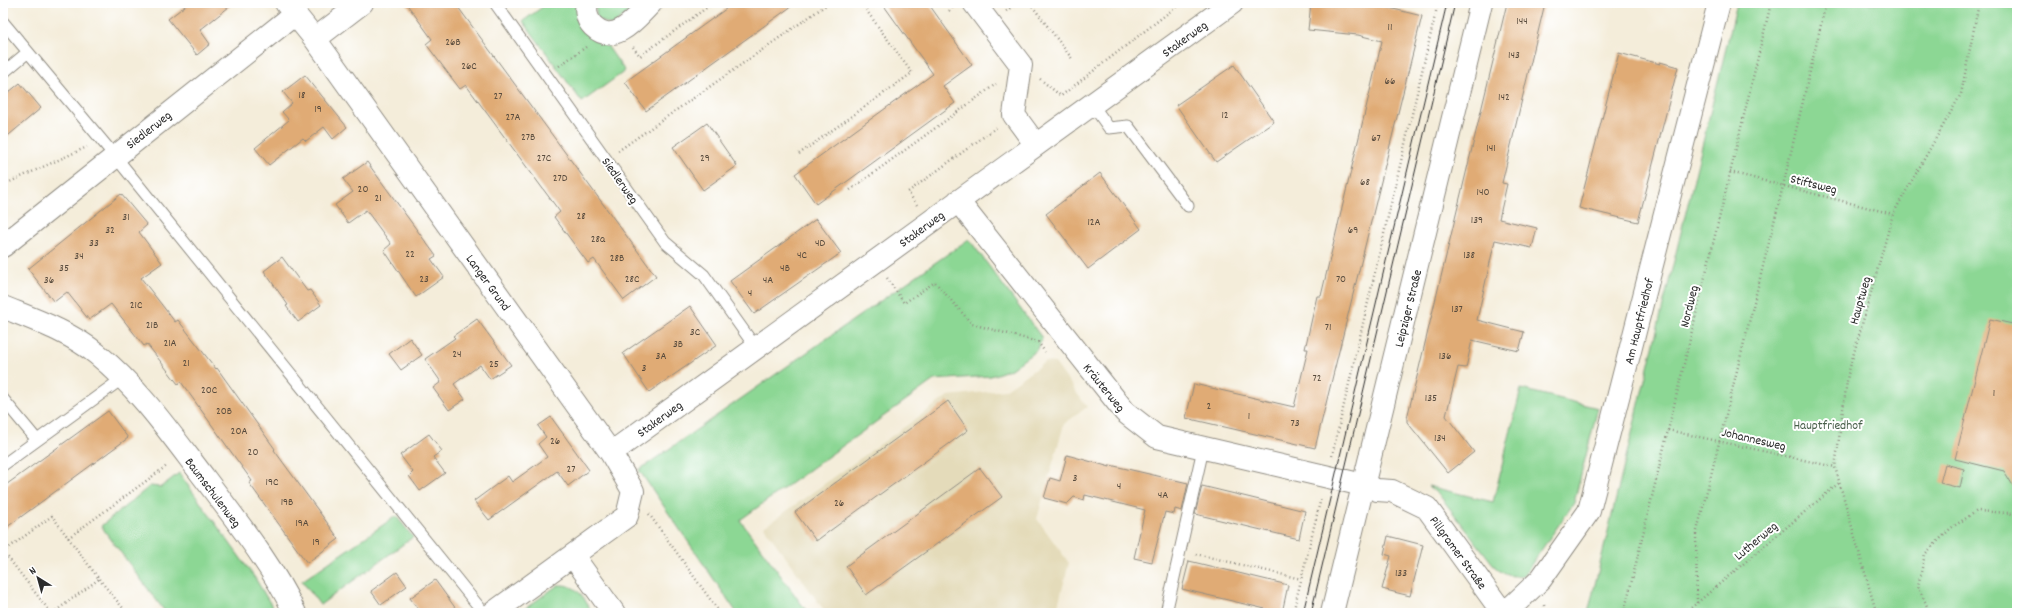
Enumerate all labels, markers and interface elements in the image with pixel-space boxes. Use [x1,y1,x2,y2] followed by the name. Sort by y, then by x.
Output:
[1516,14,1528,30] house number: 144
[1159,17,1212,63] street label: Stakerweg
[1388,20,1392,36] house number: 11
[445,35,461,51] house number: 26B
[1508,48,1520,64] house number: 143
[461,59,477,75] house number: 26C
[1385,74,1395,90] house number: 66
[299,88,305,104] house number: 18
[493,89,503,105] house number: 27
[1498,90,1510,106] house number: 142
[314,102,322,118] house number: 19
[123,107,177,155] street label: Siedlerweg
[1221,108,1229,124] house number: 12
[505,110,521,126] house number: 27A
[521,130,535,146] house number: 27B
[1371,131,1381,147] house number: 67
[1486,141,1496,157] house number: 141
[537,151,552,167] house number: 27C
[700,151,710,167] house number: 29
[596,154,642,209] street label: Siedlerweg
[1788,170,1839,200] street label: Stiftsweg
[553,171,568,187] house number: 27D
[1360,175,1370,191] house number: 68
[358,182,368,198] house number: 20
[1477,185,1489,201] house number: 140
[374,191,382,207] house number: 21
[896,207,949,253] street label: Stakerweg
[576,209,586,225] house number: 28
[122,210,130,226] house number: 31
[1471,213,1483,229] house number: 139
[1087,215,1101,231] house number: 12A
[105,223,115,239] house number: 32
[1348,223,1358,239] house number: 69
[591,232,606,248] house number: 28a
[89,236,99,252] house number: 33
[815,236,825,252] house number: 4D
[405,247,415,263] house number: 22
[797,248,808,264] house number: 4C
[1463,248,1475,264] house number: 138
[74,249,84,265] house number: 34
[460,251,514,316] street label: Langer Grund
[610,251,624,267] house number: 28B
[59,261,69,277] house number: 35
[780,261,790,277] house number: 4B
[1391,268,1428,349] street label: Leipziger Straße
[419,272,429,288] house number: 23
[625,272,640,288] house number: 28C
[1336,272,1346,288] house number: 70
[44,273,54,289] house number: 36
[763,273,773,289] house number: 4A
[1846,274,1877,327] street label: Hauptweg
[1621,276,1660,367] street label: Am Hauptfriedhof
[1676,283,1705,330] street label: Nordweg
[748,286,752,302] house number: 4
[130,298,143,314] house number: 21C
[1451,302,1463,318] house number: 137
[146,318,158,334] house number: 21B
[1325,320,1331,336] house number: 71
[690,325,701,341] house number: 3C
[163,336,177,352] house number: 21A
[673,337,683,353] house number: 3B
[452,347,462,363] house number: 24
[656,349,666,365] house number: 3A
[1439,349,1451,365] house number: 136
[182,356,190,372] house number: 21
[489,357,499,373] house number: 25
[1077,360,1129,417] street label: Kräuterweg
[642,361,647,377] house number: 3
[1312,371,1322,387] house number: 72
[201,383,218,399] house number: 20C
[1993,386,1995,402] house number: 1
[1425,391,1437,407] house number: 135
[634,397,687,443] street label: Stakerweg
[1207,399,1212,415] house number: 2
[216,404,232,420] house number: 20B
[1248,409,1250,425] house number: 1
[1290,416,1300,432] house number: 73
[1793,417,1863,436] park label: Hauptfriedhof
[231,424,247,440] house number: 20A
[1719,424,1788,457] street label: Johannesweg
[1434,431,1446,447] house number: 134
[550,434,560,450] house number: 26
[248,445,258,461] house number: 20
[179,454,245,533] street label: Baumschulenweg
[566,462,576,478] house number: 27
[1073,471,1078,487] house number: 3
[266,475,279,491] house number: 19C
[1117,479,1121,495] house number: 4
[1158,488,1168,504] house number: 4A
[281,495,293,511] house number: 19B
[834,496,844,512] house number: 26
[1424,513,1490,594] street label: Pillgramer Straße
[295,516,309,532] house number: 19A
[1731,518,1783,566] street label: Lutherweg
[312,535,320,551] house number: 19
[18,558,58,598] north arrow
[26,563,41,580] text: N
[1395,566,1407,582] house number: 133

